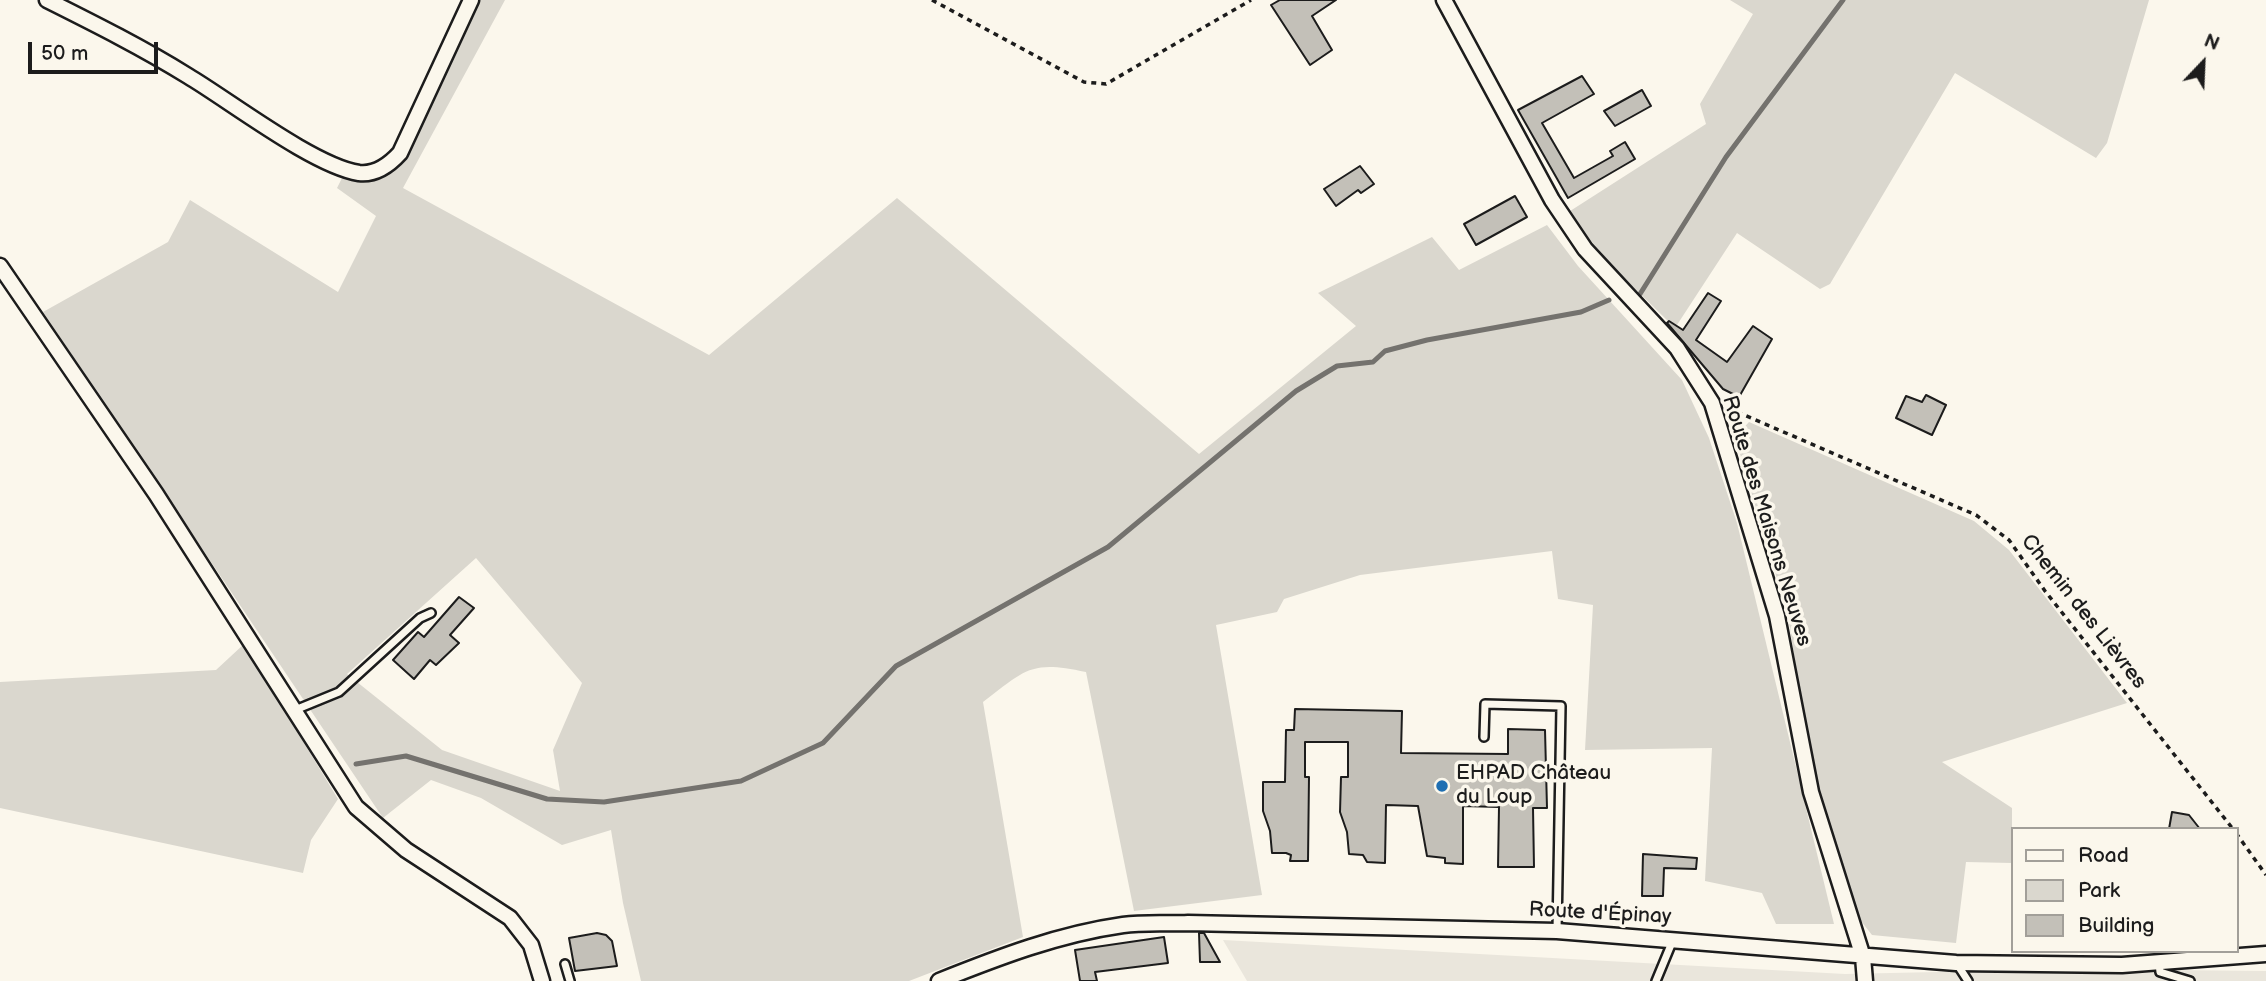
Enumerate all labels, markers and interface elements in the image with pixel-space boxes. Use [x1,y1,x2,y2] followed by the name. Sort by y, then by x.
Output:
[32,28,161,72] scale bar
[2168,28,2238,98] north arrow
[2200,30,2222,57] text: N
[41,41,88,66] text: 50 m
[1716,393,1816,649] street label: Route des Maisons Neuves
[2015,530,2151,694] street label: Chemin des Lièvres
[1456,761,1611,811] place label: EHPAD Château du Loup
[1434,778,1450,794] marker: EHPAD Château du Loup
[2010,827,2238,953] legend
[2078,843,2129,868] text: Road
[2078,878,2120,903] text: Park
[1528,898,1672,930] street label: Route d'Épinay
[2078,913,2154,938] text: Building

